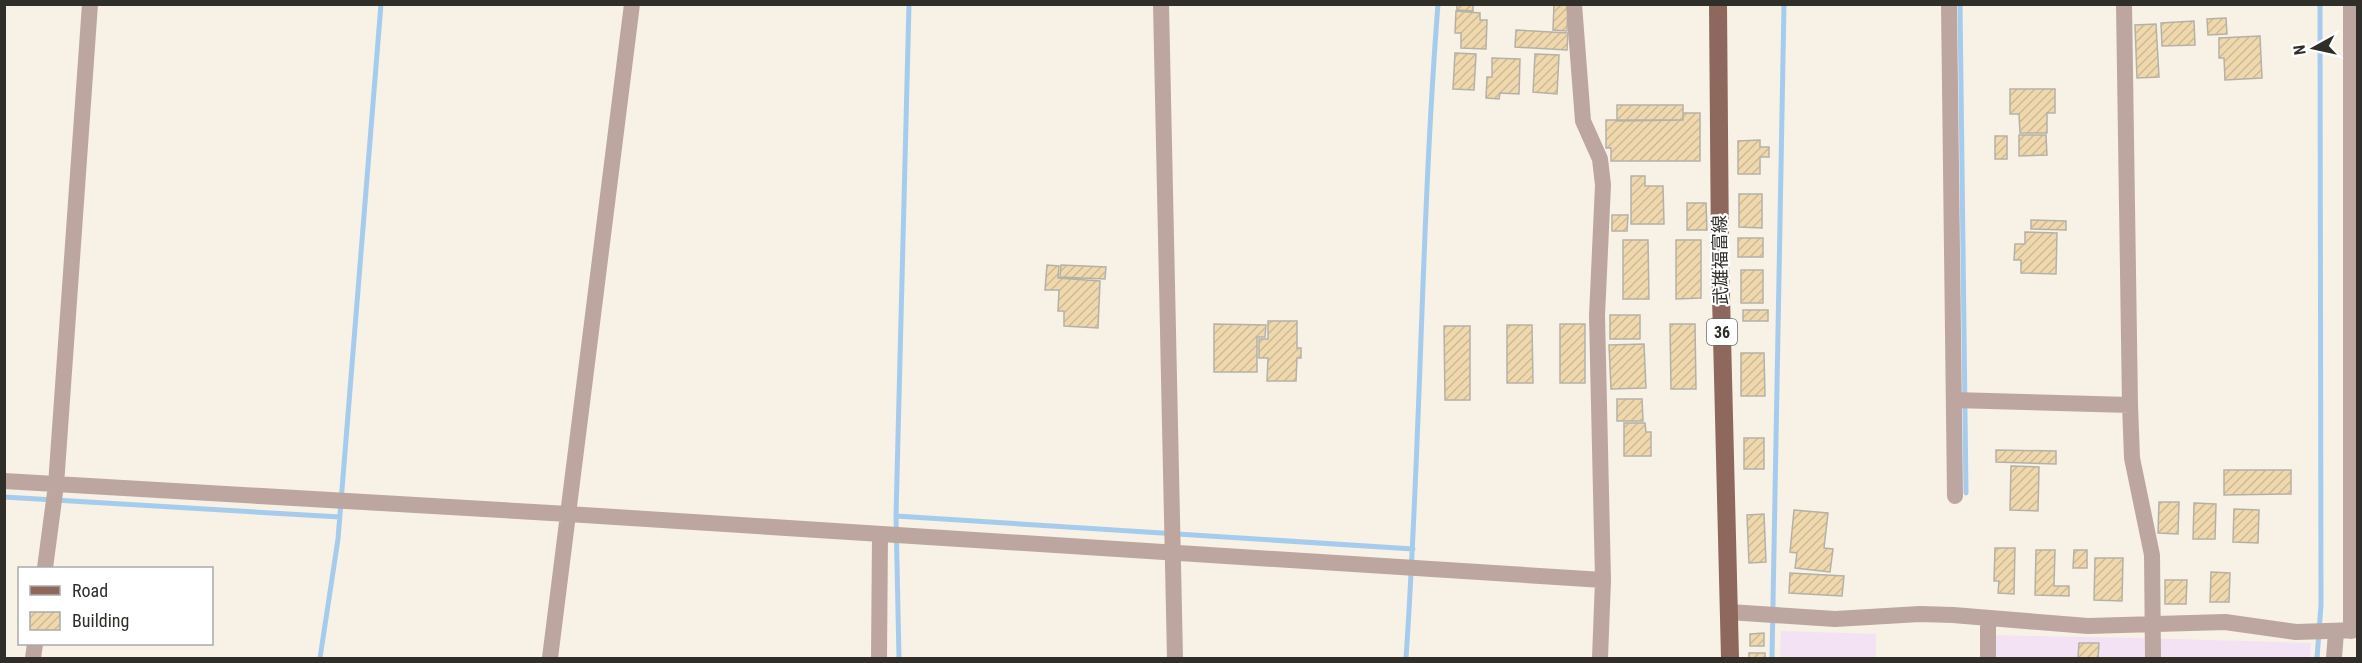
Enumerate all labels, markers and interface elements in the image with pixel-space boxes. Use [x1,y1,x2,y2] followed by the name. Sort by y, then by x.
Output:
[2284,18,2344,78] north arrow
[2290,44,2310,56] text: N
[1709,215,1731,305] street label: 武雄福富線
[1707,319,1737,345] road number: 36
[18,567,213,645] legend
[72,580,108,601] text: Road
[72,610,129,631] text: Building

